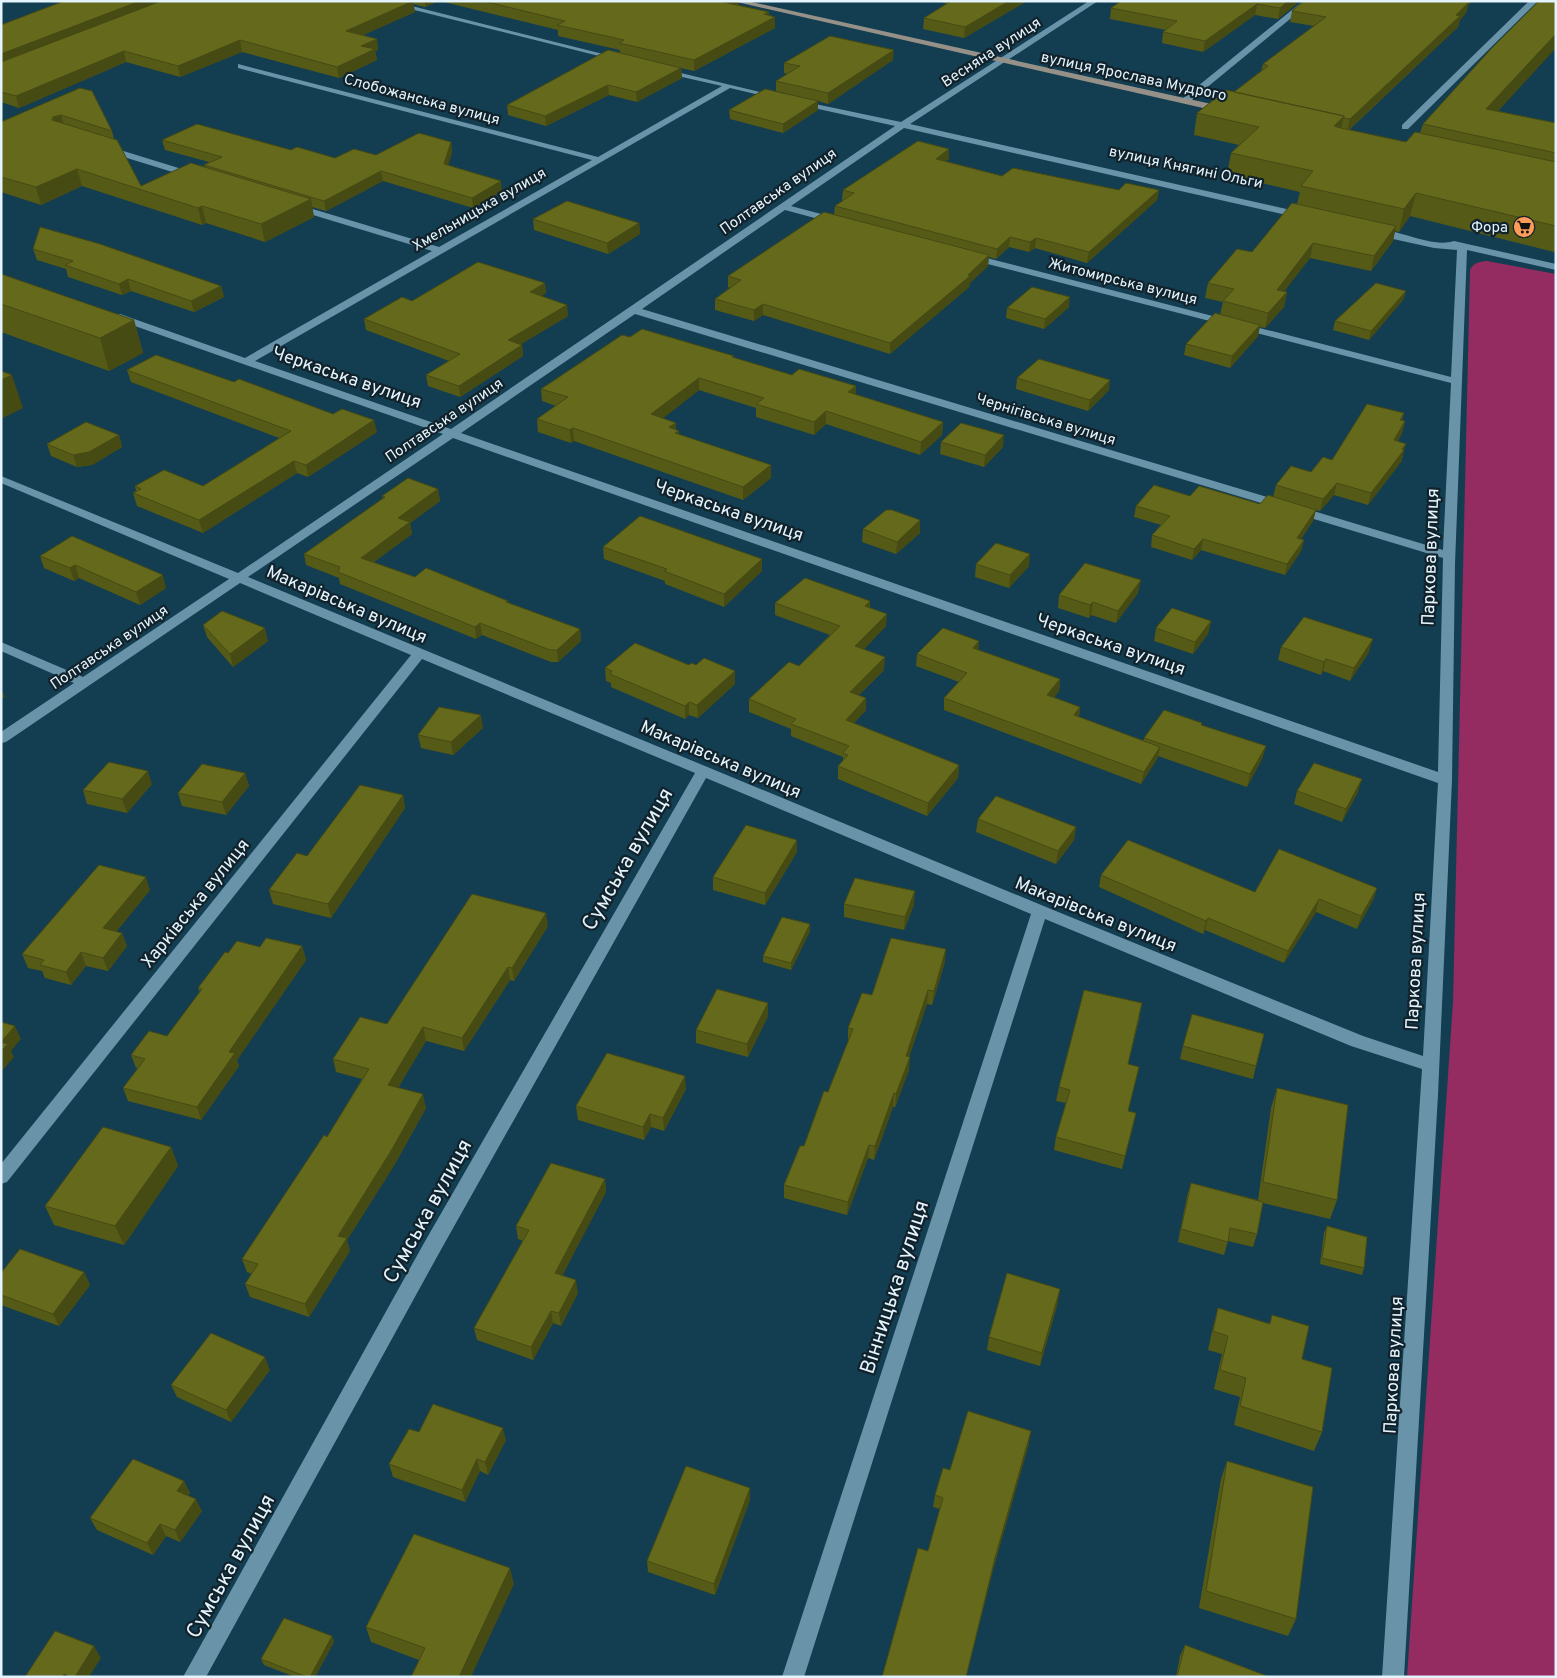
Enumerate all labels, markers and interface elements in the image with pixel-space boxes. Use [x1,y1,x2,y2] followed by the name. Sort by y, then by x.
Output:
[938,14,1045,93] street label: Весняна вулиця
[1039,48,1228,106] street label: вулиця Ярослава Мудрого
[341,70,502,130] street label: Слобожанська вулиця
[1107,143,1264,194] street label: вулиця Княгині Ольги
[717,145,841,240] street label: Полтавська вулиця
[410,164,550,256] street label: Хмельницька вулиця
[1512,215,1536,239] supermarket icon: Фора
[1471,219,1508,238] place label: Фора
[1046,255,1199,310] street label: Житомирська вулиця
[269,342,424,415] street label: Черкаська вулиця
[382,375,507,468] street label: Полтавська вулиця
[973,390,1118,451] street label: Чернігівська вулиця
[651,475,806,548] street label: Черкаська вулиця
[1418,488,1445,626] street label: Паркова вулиця
[262,561,430,650] street label: Макарівська вулиця
[47,602,172,695] street label: Полтавська вулиця
[1033,609,1188,682] street label: Черкаська вулиця
[636,716,804,805] street label: Макарівська вулиця
[576,783,680,936] street label: Сумська вулиця
[137,835,255,973] street label: Харківська вулиця
[1011,872,1180,958] street label: Макарівська вулиця
[1401,892,1432,1031] street label: Паркова вулиця
[378,1135,479,1289] street label: Сумська вулиця
[855,1197,936,1378] street label: Вінницька вулиця
[1379,1296,1410,1435] street label: Паркова вулиця
[181,1490,282,1644] street label: Сумська вулиця

